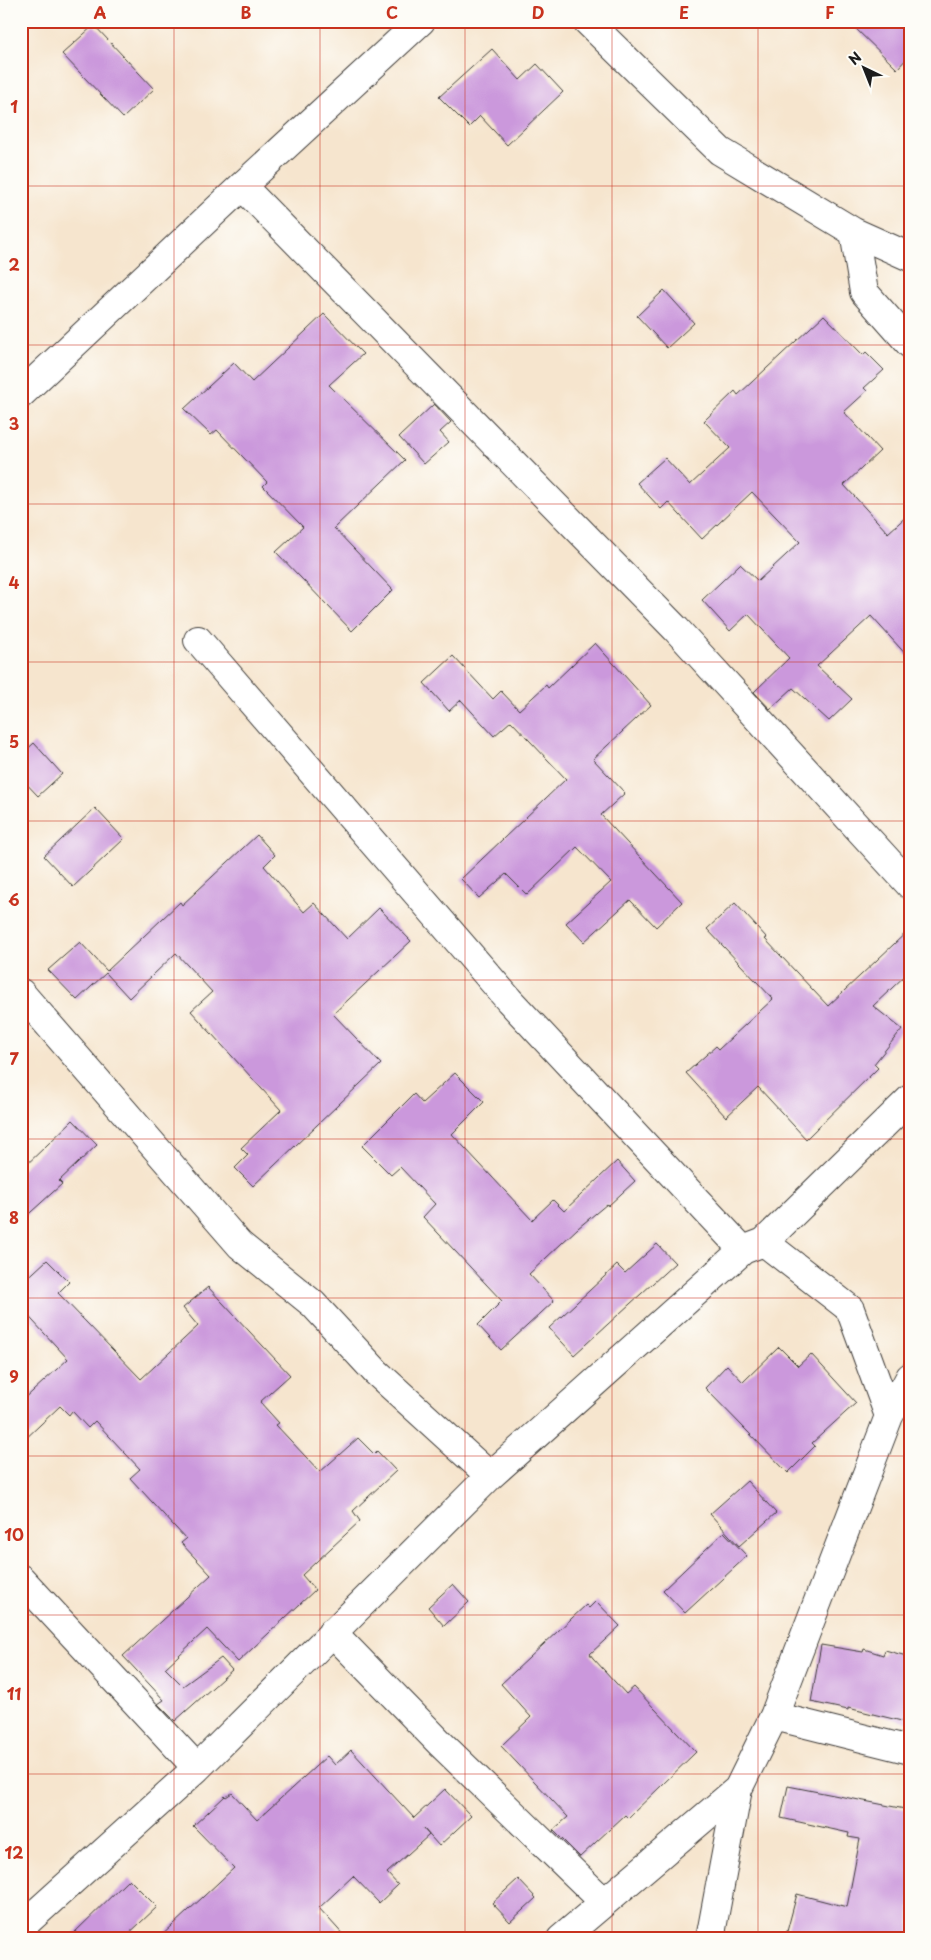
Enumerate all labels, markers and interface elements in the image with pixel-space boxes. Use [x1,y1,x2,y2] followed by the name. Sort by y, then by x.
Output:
[94,0,107,24] text: A
[241,0,252,24] text: B
[386,0,398,24] text: C
[532,0,544,24] text: D
[679,0,689,24] text: E
[825,0,835,24] text: F
[838,42,888,92] north arrow
[844,47,866,70] text: N
[10,94,18,118] text: 1
[8,252,20,276] text: 2
[9,411,19,435] text: 3
[9,570,20,594] text: 4
[9,729,19,753] text: 5
[8,887,20,911] text: 6
[9,1046,19,1070] text: 7
[9,1205,19,1229] text: 8
[9,1364,19,1388] text: 9
[4,1522,24,1546] text: 10
[7,1681,21,1705] text: 11
[5,1840,23,1864] text: 12

